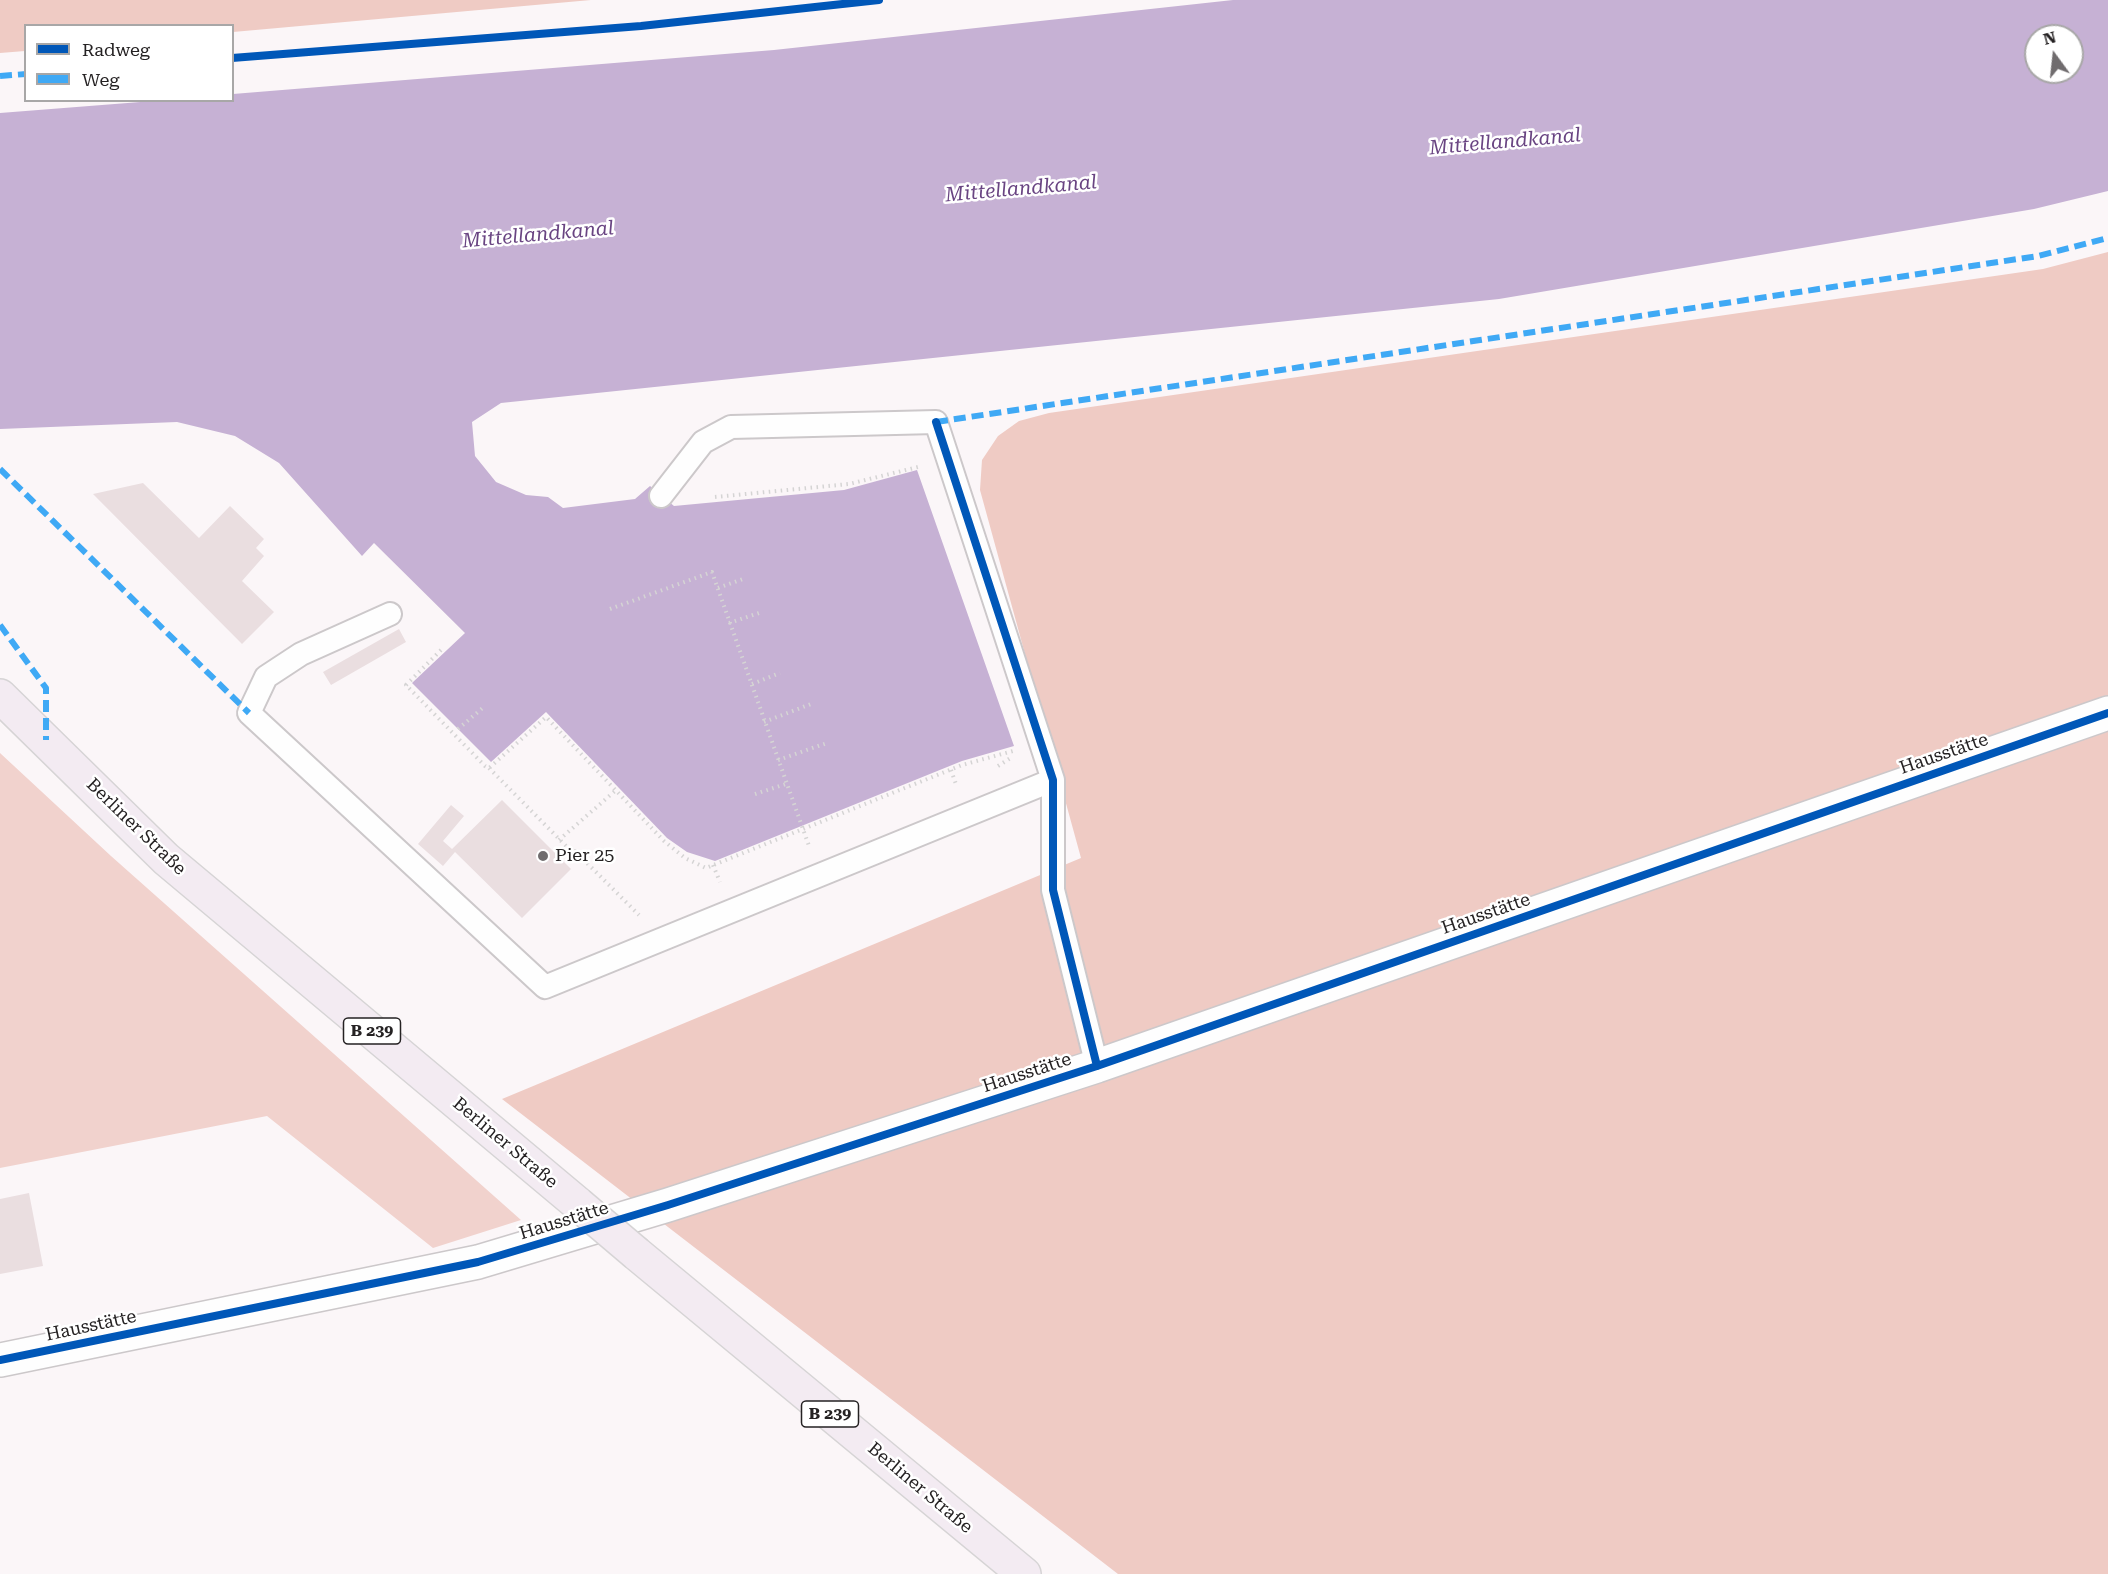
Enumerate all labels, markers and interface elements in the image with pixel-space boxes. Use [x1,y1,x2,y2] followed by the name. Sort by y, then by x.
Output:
[24,24,234,102] legend
[2024,24,2084,84] north arrow
[2041,27,2058,49] text: N
[82,39,150,60] text: Radweg
[82,69,120,90] text: Weg
[1428,123,1582,161] water label: Mittellandkanal
[944,170,1098,208] water label: Mittellandkanal
[461,216,615,254] water label: Mittellandkanal
[1897,729,1991,779] street label: Hausstätte
[82,774,190,880] street label: Berliner Straße
[555,845,614,867] place label: Pier 25
[536,849,550,863] marker: Pier 25
[1439,889,1533,939] street label: Hausstätte
[344,1018,400,1044] road number: B 239
[980,1048,1074,1098] street label: Hausstätte
[448,1093,562,1193] street label: Berliner Straße
[517,1197,611,1245] street label: Hausstätte
[44,1306,138,1346] street label: Hausstätte
[802,1401,858,1427] road number: B 239
[863,1438,977,1538] street label: Berliner Straße

